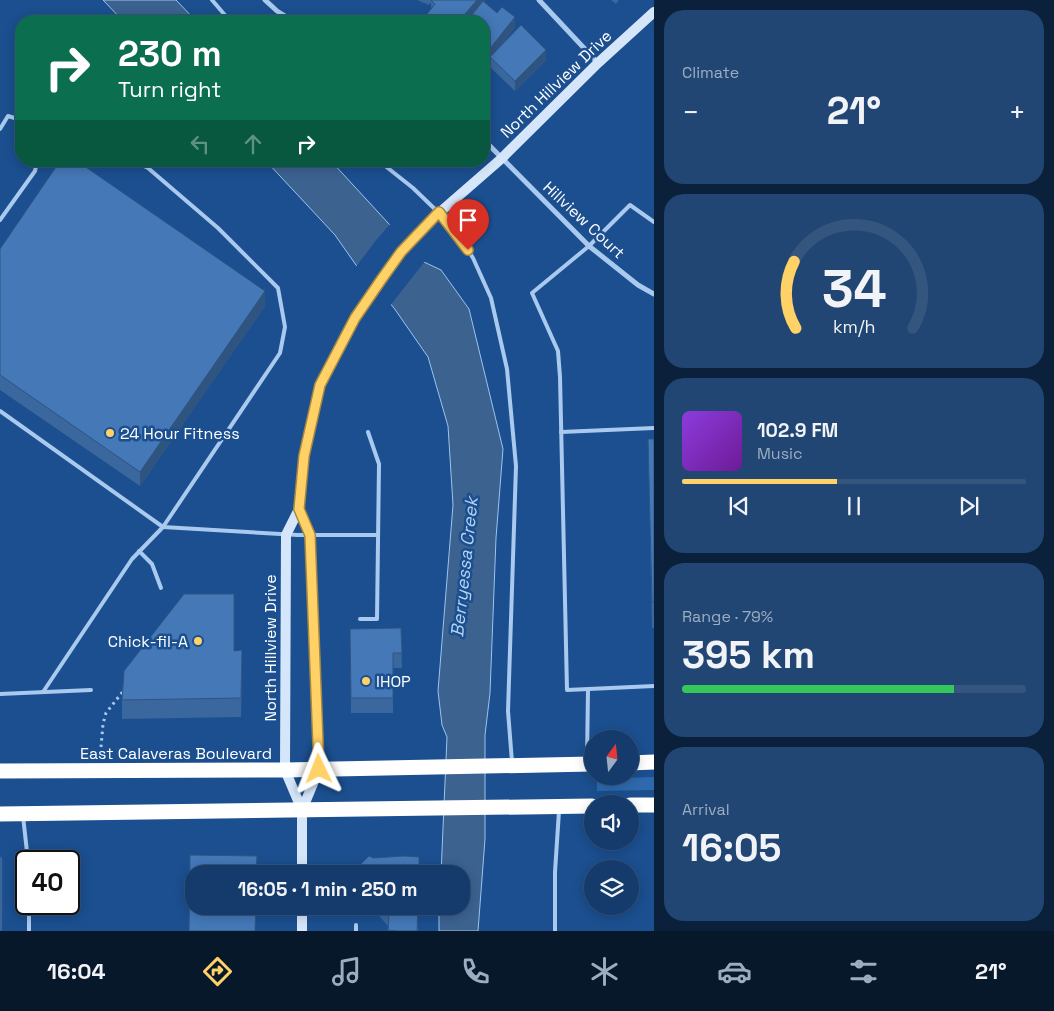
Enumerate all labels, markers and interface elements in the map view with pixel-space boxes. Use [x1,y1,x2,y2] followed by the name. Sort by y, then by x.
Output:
[496,25,616,143] street label: North Hillview Drive
[118,32,222,76] text: 230 m
[35,35,100,100] icon: right
[682,62,739,83] text: Climate
[118,75,221,103] text: Turn right
[827,87,881,135] text: 21°
[682,94,699,130] text: −
[1009,94,1026,130] text: +
[186,130,214,158] icon: left
[239,130,267,158] icon: ahead
[292,130,320,158] icon: right
[539,177,629,263] street label: Hillview Court
[447,199,489,250] pin
[454,206,482,234] icon: arrive
[822,256,886,322] text: 34
[833,315,875,338] text: km/h
[757,418,838,443] text: 102.9 FM
[120,423,240,444] place label: 24 Hour Fitness
[104,427,116,439] marker: 24 Hour Fitness
[757,443,803,464] text: Music
[725,492,753,520] icon: previous
[840,492,868,520] icon: pause
[955,492,983,520] icon: next
[445,494,483,638] water label: Berryessa Creek
[260,574,281,722] street label: North Hillview Drive
[682,606,773,627] text: Range · 79%
[108,631,188,652] place label: Chick-fil-A
[682,631,815,679] text: 395 km
[192,635,204,647] marker: Chick-fil-A
[376,671,411,692] place label: IHOP
[360,675,372,687] marker: IHOP
[584,730,639,785] north arrow
[584,730,639,915] map controls
[292,742,344,794] position arrow
[80,743,272,764] street label: East Calaveras Boulevard
[584,795,639,850] button: sound
[682,799,730,820] text: Arrival
[682,824,781,872] text: 16:05
[15,850,80,915] speed limit sign: 40
[584,860,639,915] button: layers
[238,877,417,902] text: 16:05 · 1 min · 250 m
[200,954,235,989] icon: directions
[329,954,364,989] icon: music
[458,954,493,989] icon: phone
[587,954,622,989] icon: climate
[717,954,752,989] icon: car
[846,954,881,989] icon: filters
[47,957,105,985] text: 16:04
[975,957,1007,985] text: 21°

